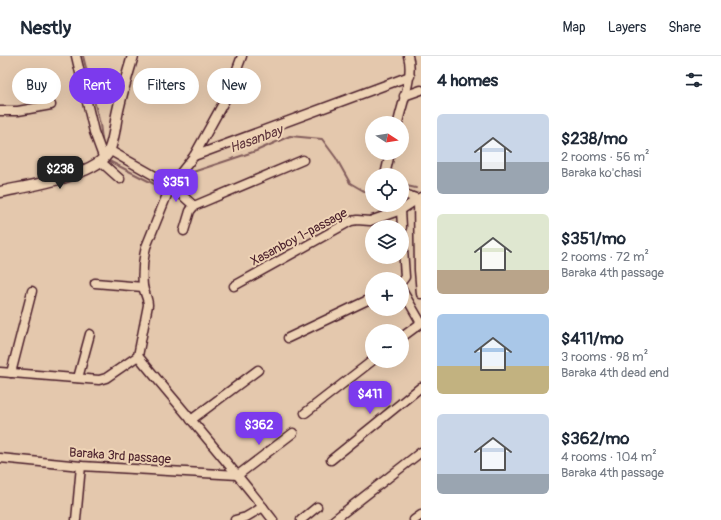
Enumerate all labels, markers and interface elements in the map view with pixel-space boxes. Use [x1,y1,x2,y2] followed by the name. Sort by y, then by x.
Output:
[20,16,71,40] text: Nestly
[563,19,586,36] text: Map
[608,19,646,36] text: Layers
[668,19,701,36] text: Share
[12,68,61,104] chip: Buy
[69,68,125,104] chip: Rent
[133,68,199,104] chip: Filters
[207,68,261,104] chip: New
[683,69,705,91] icon: filters
[437,70,498,91] text: 4 homes
[365,116,409,160] north arrow
[365,116,409,368] map controls
[227,121,287,156] water label: Hasanbay
[561,128,628,149] text: $238/mo
[469,130,517,178] icon: home
[561,149,649,165] text: 2 rooms · 56 m²
[36,156,84,190] pin: $238
[46,161,74,177] text: $238
[561,165,641,181] text: Baraka ko'chasi
[365,168,409,212] button: locate
[152,169,200,203] pin: $351
[163,174,189,190] text: $351
[248,204,351,269] street label: Xasanboy 1-passage
[365,220,409,264] button: layers
[561,228,626,249] text: $351/mo
[469,230,517,278] icon: home
[561,249,649,265] text: 2 rooms · 72 m²
[561,265,664,281] text: Baraka 4th passage
[365,272,409,316] button: +
[365,324,409,368] button: −
[561,328,624,349] text: $411/mo
[469,330,517,378] icon: home
[561,349,648,365] text: 3 rooms · 98 m²
[561,365,669,381] text: Baraka 4th dead end
[346,381,394,415] pin: $411
[358,386,382,402] text: $411
[235,412,283,446] pin: $362
[244,417,274,433] text: $362
[561,428,629,449] text: $362/mo
[469,430,517,478] icon: home
[69,444,172,468] street label: Baraka 3rd passage
[561,449,657,465] text: 4 rooms · 104 m²
[561,465,664,481] text: Baraka 4th passage

